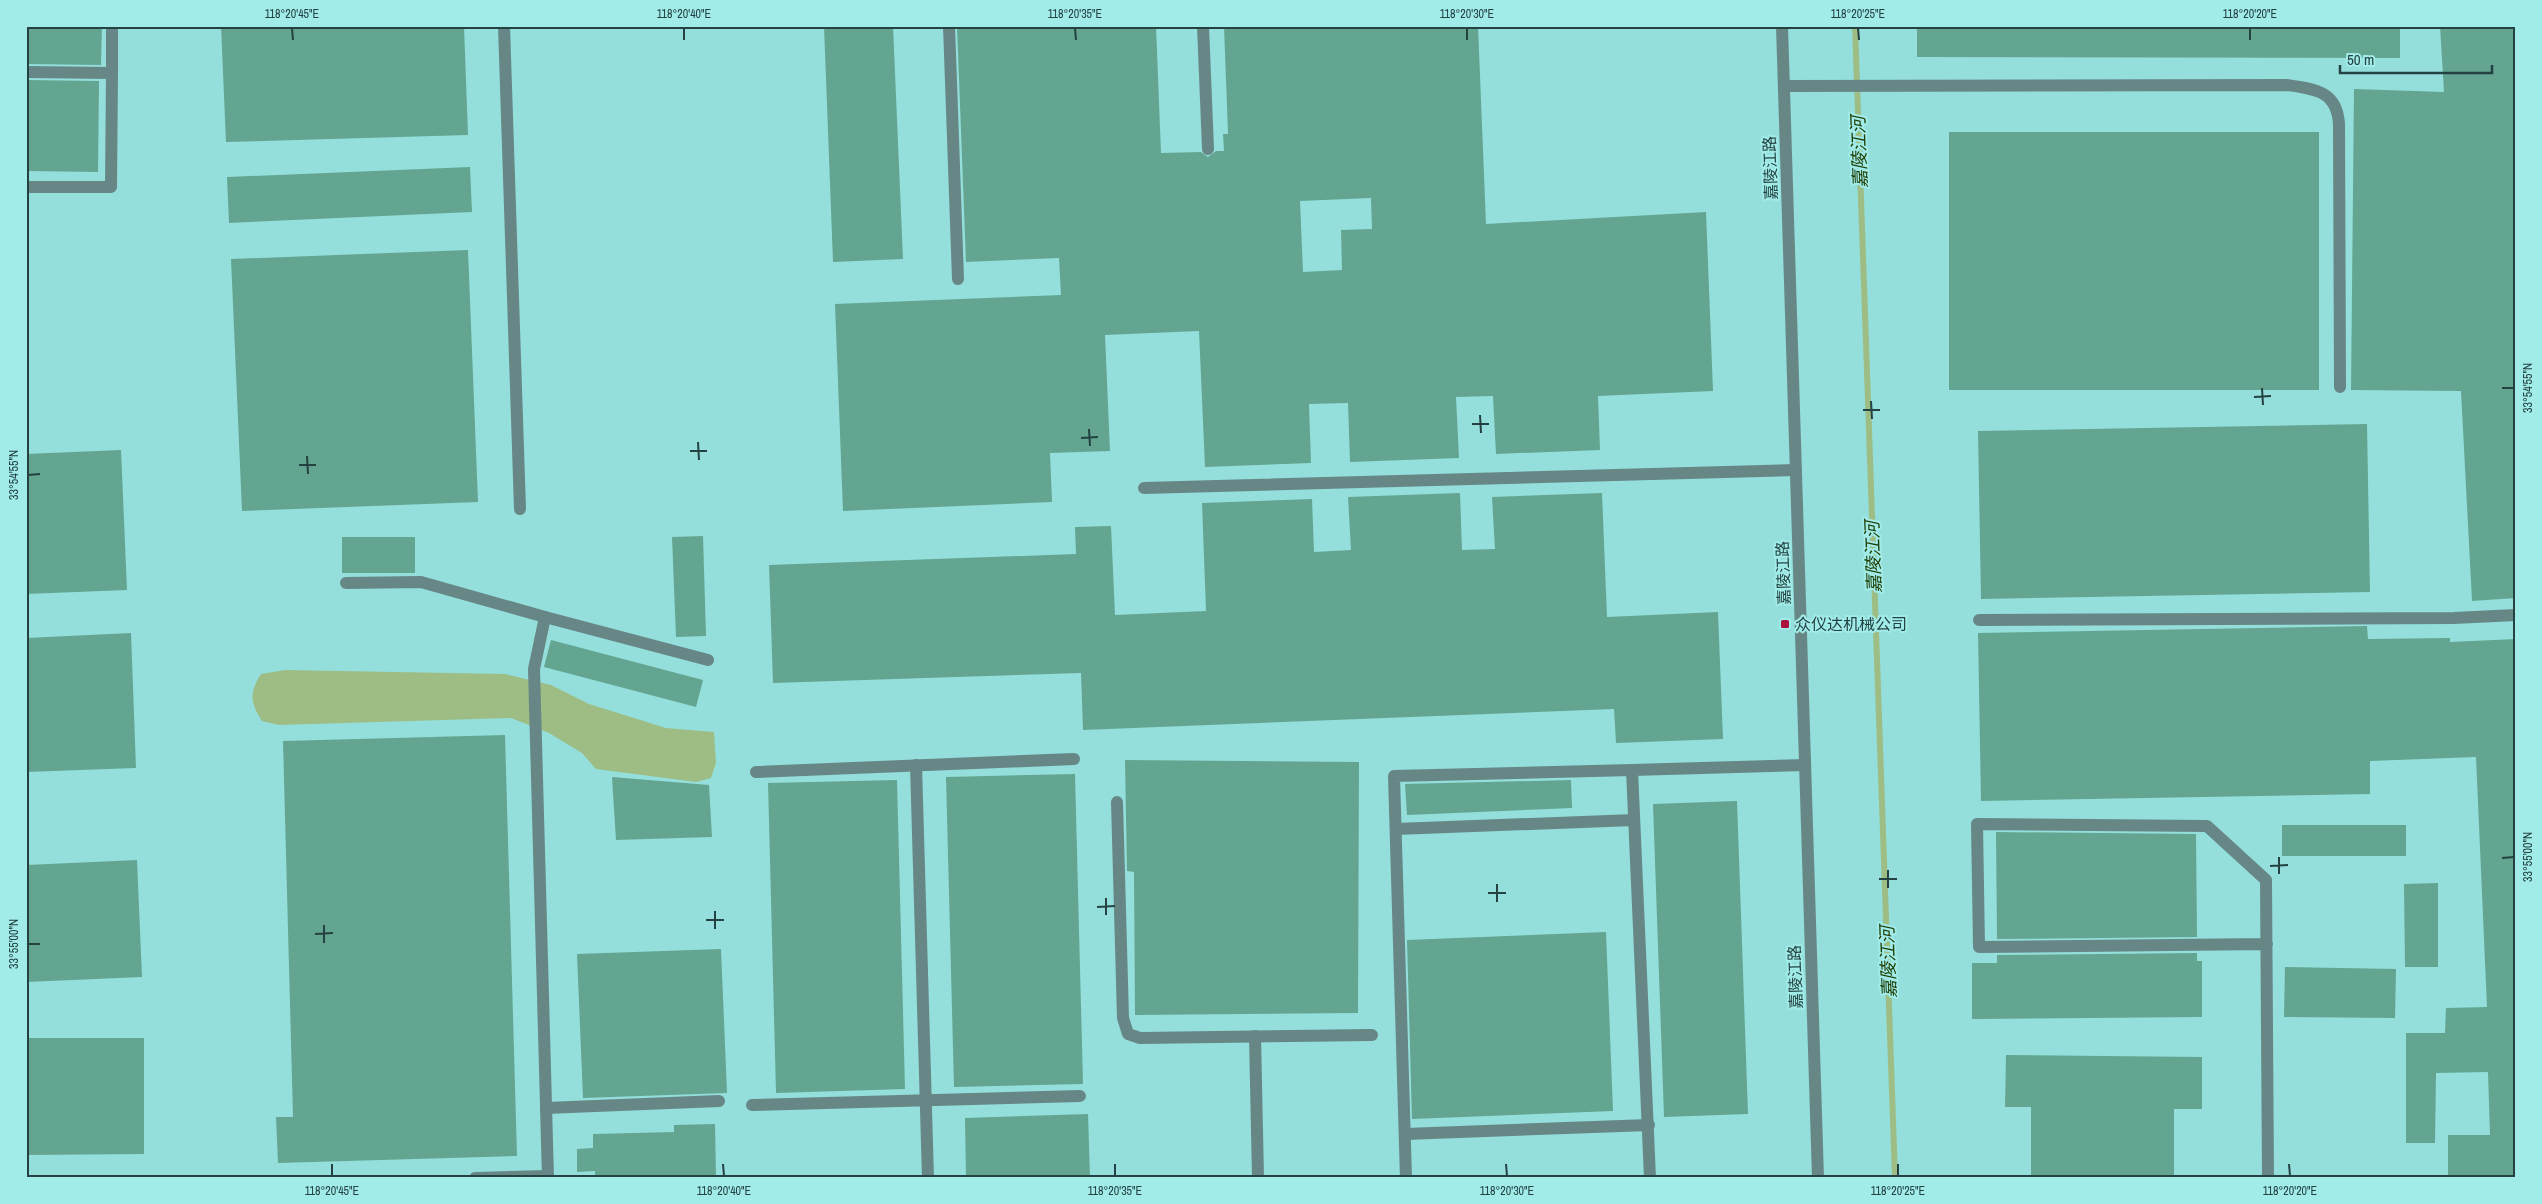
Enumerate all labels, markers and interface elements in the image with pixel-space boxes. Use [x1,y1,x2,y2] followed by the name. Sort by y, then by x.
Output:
[265,6,319,22] text: 118°20'45"E
[657,6,711,22] text: 118°20'40"E
[1048,6,1102,22] text: 118°20'35"E
[1440,6,1494,22] text: 118°20'30"E
[1831,6,1885,22] text: 118°20'25"E
[2223,6,2277,22] text: 118°20'20"E
[2340,42,2492,74] scale bar
[2347,49,2374,70] text: 50 m
[1845,113,1873,188] water label: 嘉陵江河
[1758,136,1782,200] street label: 嘉陵江路
[2520,363,2536,413] text: 33°54'55"N
[6,450,22,500] text: 33°54'55"N
[1859,518,1887,593] water label: 嘉陵江河
[1771,541,1795,605] street label: 嘉陵江路
[1795,613,1907,635] place label: 众仪达机械公司
[1779,618,1791,630] marker: 众仪达机械公司
[2520,832,2536,882] text: 33°55'00"N
[6,919,22,969] text: 33°55'00"N
[1874,923,1902,998] water label: 嘉陵江河
[1783,945,1807,1009] street label: 嘉陵江路
[305,1183,359,1199] text: 118°20'45"E
[697,1183,751,1199] text: 118°20'40"E
[1088,1183,1142,1199] text: 118°20'35"E
[1480,1183,1534,1199] text: 118°20'30"E
[1871,1183,1925,1199] text: 118°20'25"E
[2263,1183,2317,1199] text: 118°20'20"E

